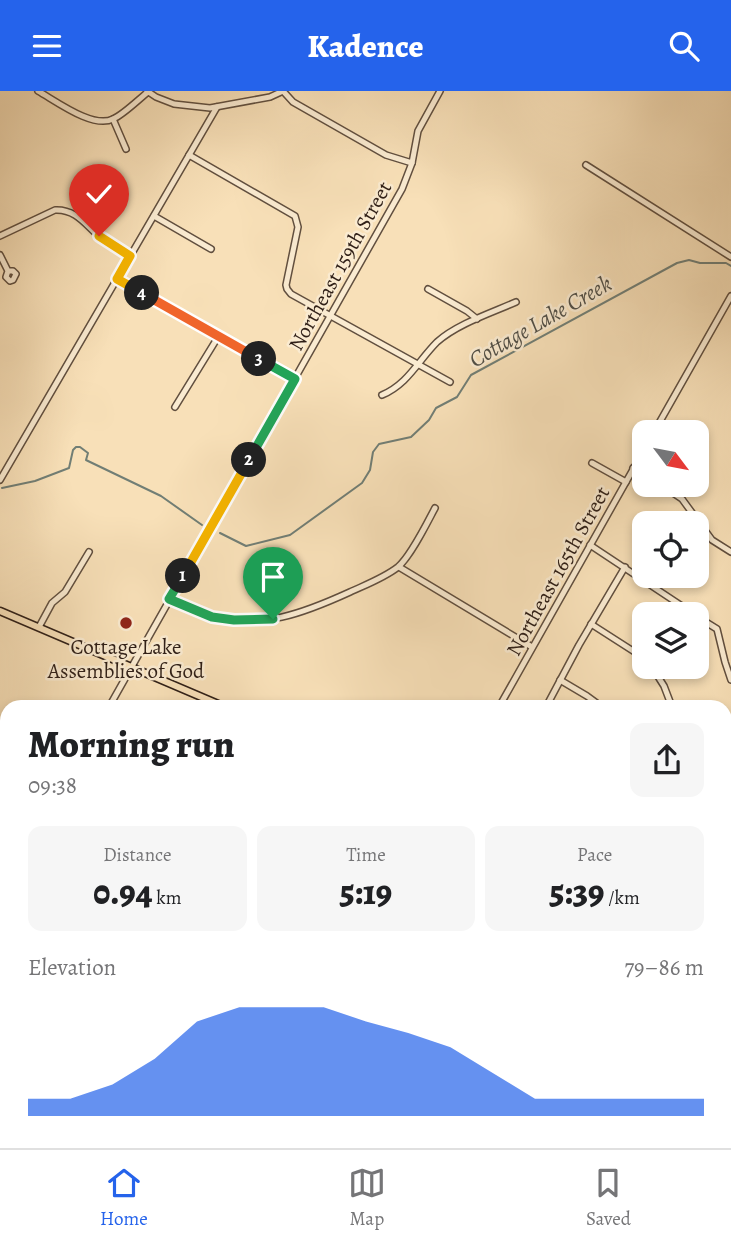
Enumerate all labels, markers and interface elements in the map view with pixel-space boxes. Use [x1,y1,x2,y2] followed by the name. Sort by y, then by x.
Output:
[308,24,423,68] text: Kadence
[28,27,66,65] icon: menu
[665,27,703,65] icon: search
[69,164,129,236] pin
[80,175,118,213] icon: check
[282,176,398,356] street label: Northeast 159th Street
[463,268,617,375] water label: Cottage Lake Creek
[124,275,160,311] pin: 4
[137,279,146,305] text: 4
[242,341,276,377] pin: 3
[254,345,263,371] text: 3
[632,420,709,497] north arrow
[632,420,709,679] map controls
[232,443,266,477] pin: 2
[244,446,253,472] text: 2
[500,481,616,661] street label: Northeast 165th Street
[632,511,709,588] button: locate
[243,547,303,619] pin
[254,558,292,596] icon: arrive
[166,559,200,594] pin: 1
[179,562,186,588] text: 1
[632,602,709,679] button: layers
[118,615,134,631] marker: Cottage Lake Assemblies of God
[47,633,205,685] place label: Cottage Lake Assemblies of God
[28,718,235,770] text: Morning run
[630,723,704,797] button: share
[28,770,77,801] text: 09:38
[103,842,171,868] text: Distance
[346,842,386,868] text: Time
[577,842,612,868] text: Pace
[93,868,152,916] text: 0.94
[340,868,392,916] text: 5:19
[550,868,604,916] text: 5:39
[152,885,181,911] text: km
[604,885,640,911] text: /km
[28,952,116,983] text: Elevation
[624,952,704,983] text: 79–86 m
[100,1164,148,1232] tab: Home
[348,1164,386,1232] tab: Map
[586,1164,631,1232] tab: Saved

